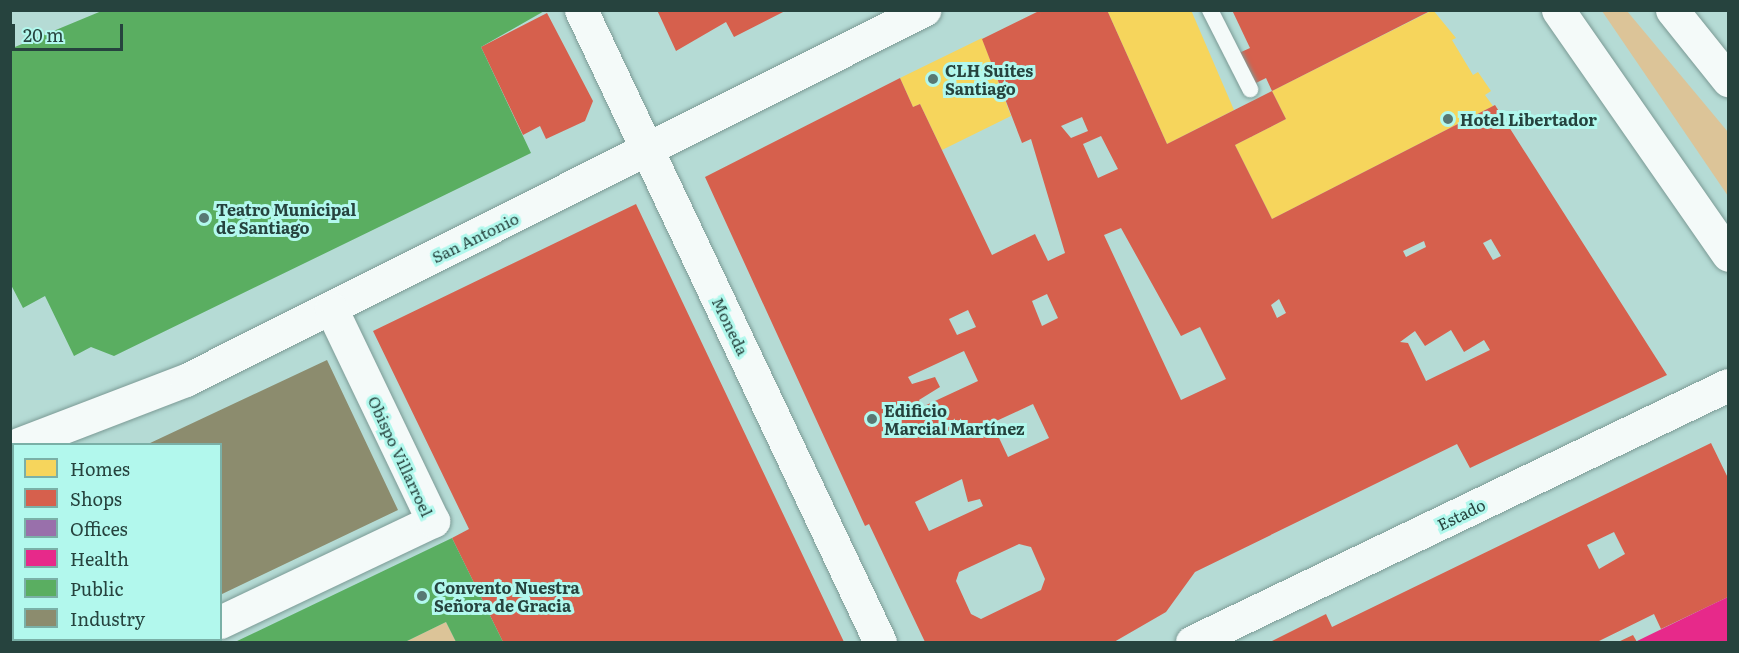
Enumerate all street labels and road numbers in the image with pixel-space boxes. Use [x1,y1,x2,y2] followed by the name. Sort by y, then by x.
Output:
[428,208,522,266] street label: San Antonio
[709,294,753,358] street label: Moneda
[365,393,437,519] street label: Obispo Villarroel
[1434,494,1488,534] street label: Estado

